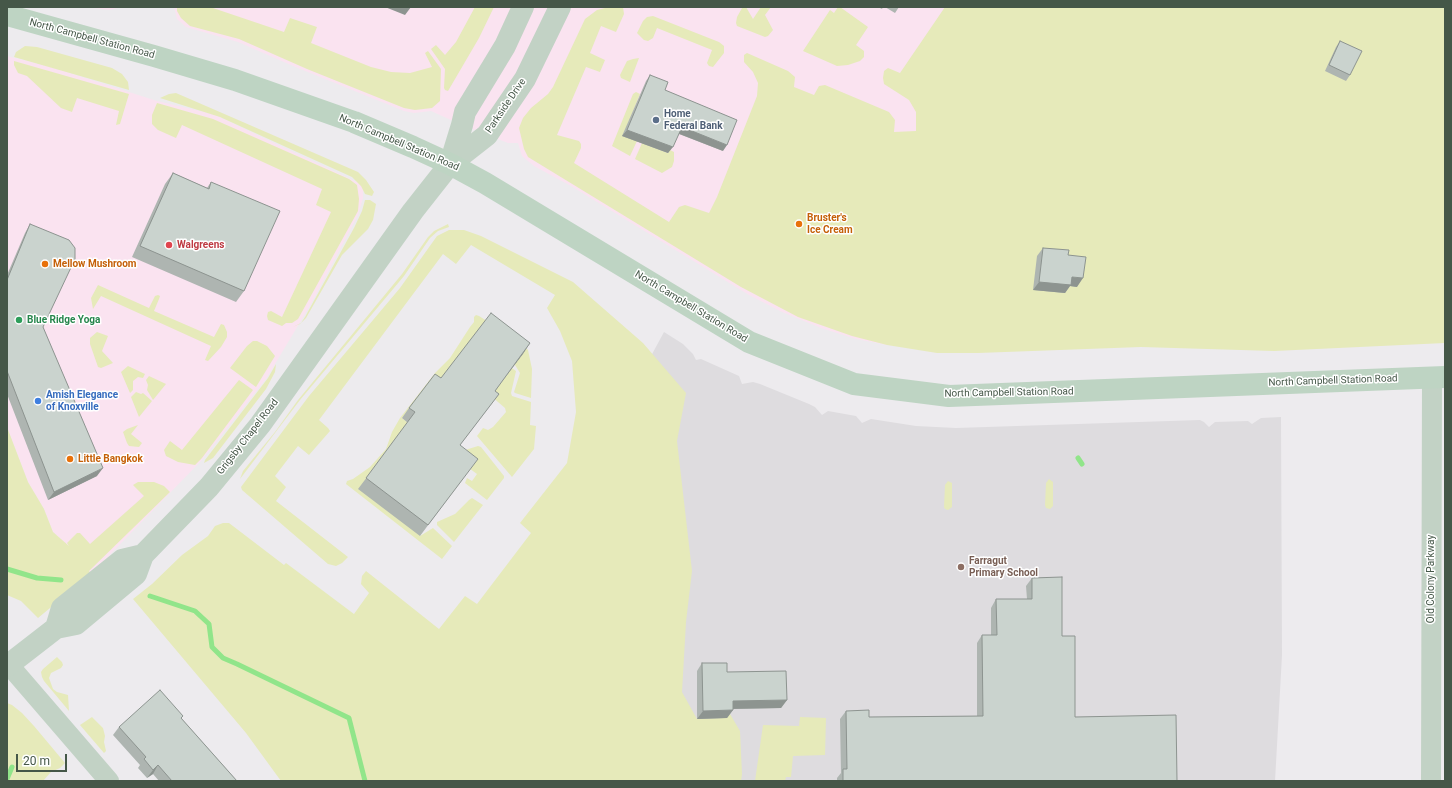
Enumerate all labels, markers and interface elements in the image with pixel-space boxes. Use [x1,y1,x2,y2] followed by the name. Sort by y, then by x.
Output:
[28,16,156,62] street label: North Campbell Station Road
[483,76,529,136] street label: Parkside Drive
[664,108,722,132] place label: Home Federal Bank
[337,112,461,174] street label: North Campbell Station Road
[651,115,661,125] marker: Home Federal Bank
[807,212,853,236] place label: Bruster's Ice Cream
[794,219,804,229] marker: Bruster's Ice Cream
[177,239,224,251] place label: Walgreens
[164,240,174,250] marker: Walgreens
[53,258,136,270] place label: Mellow Mushroom
[40,259,50,269] marker: Mellow Mushroom
[632,269,750,345] street label: North Campbell Station Road
[27,314,100,326] place label: Blue Ridge Yoga
[14,315,24,325] marker: Blue Ridge Yoga
[1268,373,1398,389] street label: North Campbell Station Road
[944,386,1074,400] street label: North Campbell Station Road
[46,389,118,412] place label: Amish Elegance of Knoxville
[33,396,43,406] marker: Amish Elegance of Knoxville
[215,397,281,477] street label: Grigsby Chapel Road
[78,453,143,465] place label: Little Bangkok
[65,454,75,464] marker: Little Bangkok
[1425,535,1437,623] street label: Old Colony Parkway
[969,555,1038,578] place label: Farragut Primary School
[956,562,966,572] marker: Farragut Primary School
[18,746,69,772] scale bar
[23,754,50,768] text: 20 m

